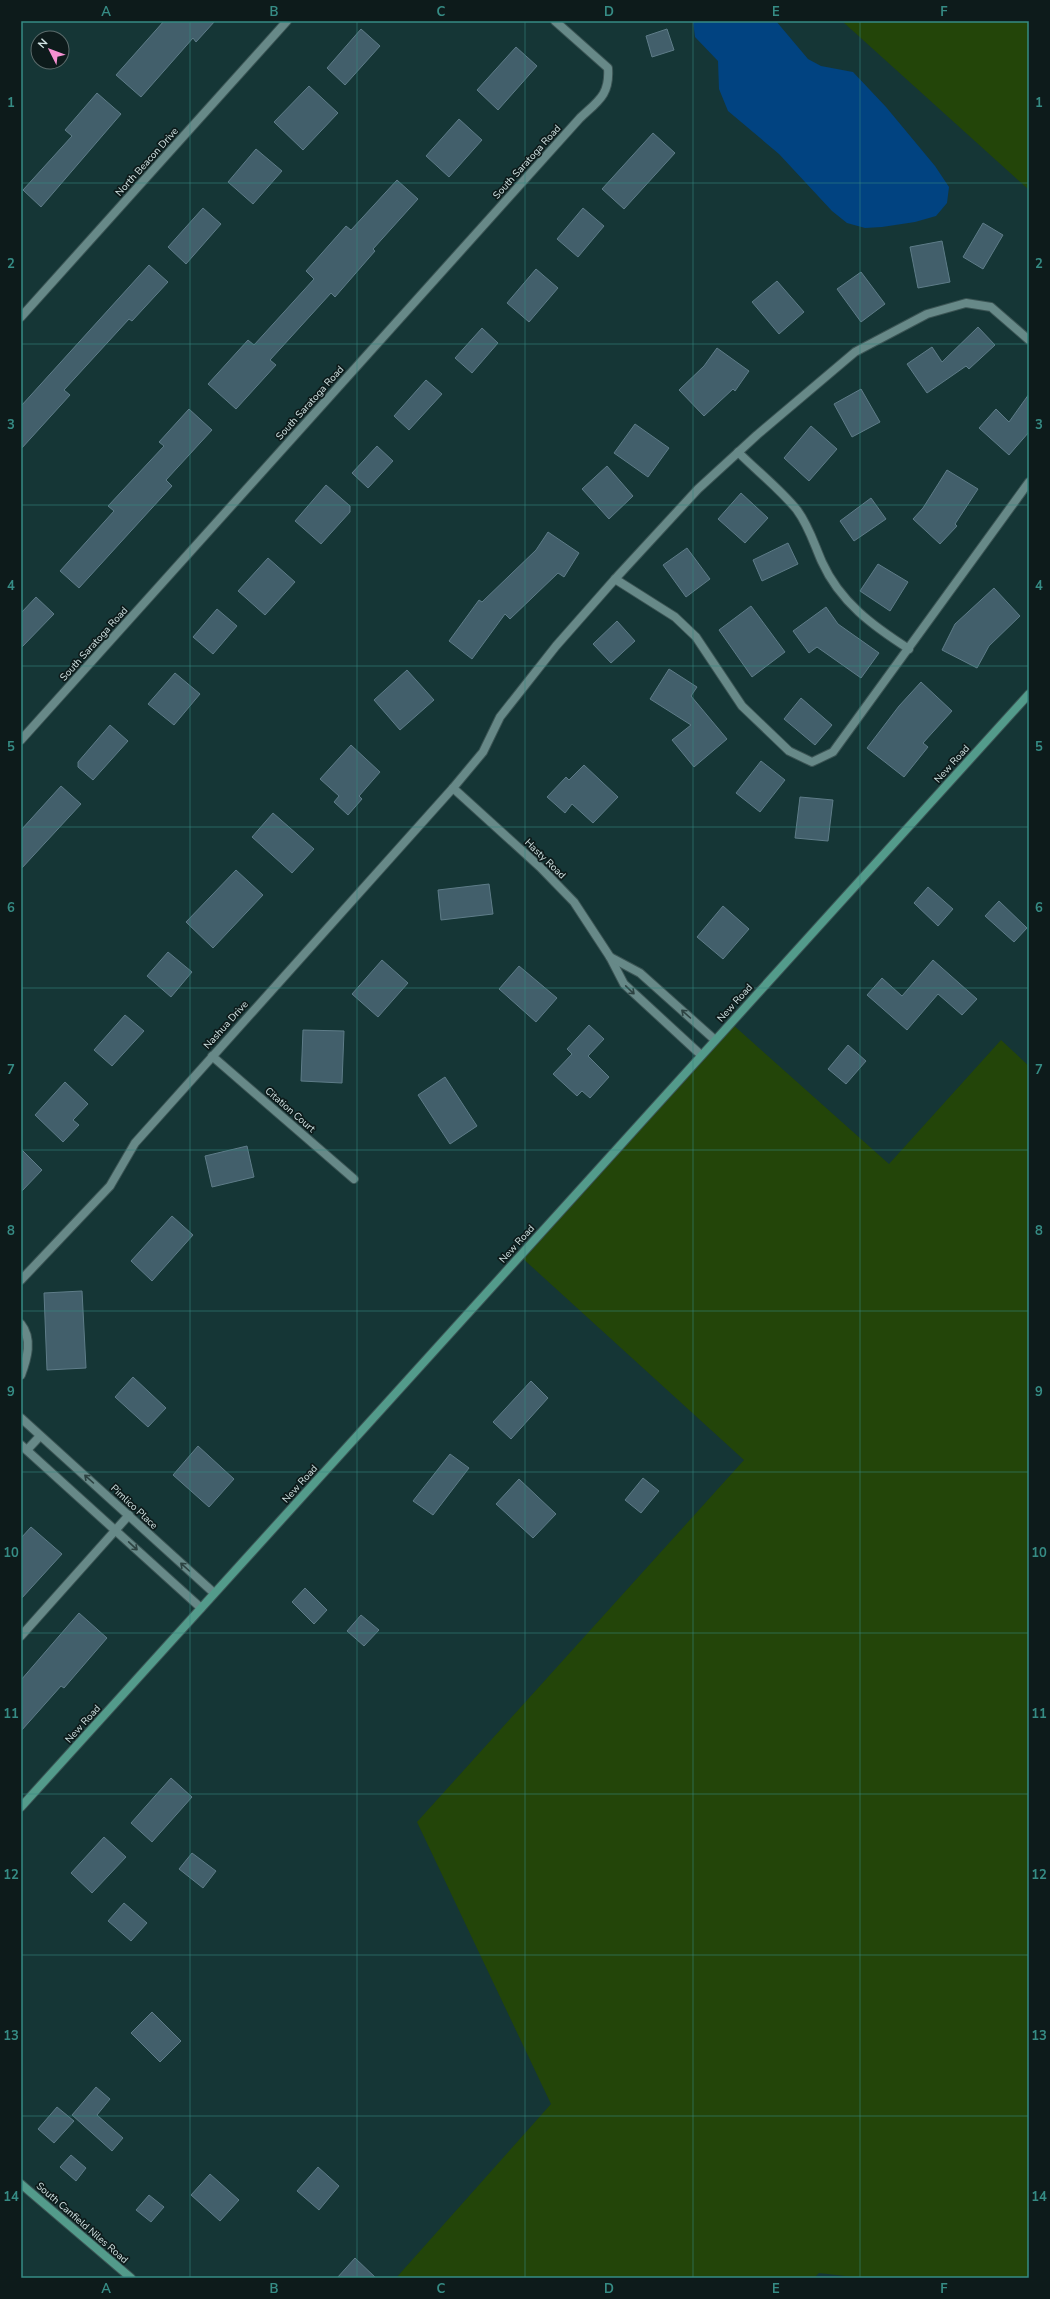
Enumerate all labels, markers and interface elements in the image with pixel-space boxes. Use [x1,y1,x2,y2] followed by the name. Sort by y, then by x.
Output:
[101,3,111,21] text: A
[270,3,279,21] text: B
[437,3,446,21] text: C
[604,3,614,21] text: D
[772,3,780,21] text: E
[940,3,948,21] text: F
[30,30,70,70] north arrow
[35,36,51,52] text: N
[7,94,15,112] text: 1
[1035,94,1043,112] text: 1
[490,122,564,202] street label: South Saratoga Road
[112,125,182,199] street label: North Beacon Drive
[7,255,15,273] text: 2
[1035,255,1043,273] text: 2
[273,363,347,443] street label: South Saratoga Road
[7,416,15,434] text: 3
[1035,416,1043,434] text: 3
[7,577,15,595] text: 4
[1035,577,1043,595] text: 4
[57,604,131,684] street label: South Saratoga Road
[7,738,15,756] text: 5
[1035,738,1043,756] text: 5
[931,742,973,786] street label: New Road
[521,836,569,882] street label: Hasty Road
[7,899,15,917] text: 6
[1035,899,1043,917] text: 6
[714,981,756,1025] street label: New Road
[625,985,635,994] one-way arrow
[201,998,251,1052] street label: Nashua Drive
[681,1009,691,1019] one-way arrow
[7,1061,15,1079] text: 7
[1035,1061,1043,1079] text: 7
[262,1084,319,1136] street label: Citation Court
[7,1222,15,1240] text: 8
[496,1222,538,1266] street label: New Road
[1035,1222,1043,1240] text: 8
[7,1383,15,1401] text: 9
[1035,1383,1043,1401] text: 9
[279,1462,321,1506] street label: New Road
[84,1475,95,1484] one-way arrow
[107,1482,161,1532] street label: Pimlico Place
[128,1541,138,1551] one-way arrow
[3,1544,19,1562] text: 10
[1031,1544,1047,1562] text: 10
[181,1563,191,1572] one-way arrow
[62,1702,104,1746] street label: New Road
[3,1705,19,1723] text: 11
[1031,1705,1047,1723] text: 11
[3,1866,19,1884] text: 12
[1031,1866,1047,1884] text: 12
[3,2027,19,2045] text: 13
[1031,2027,1047,2045] text: 13
[33,2179,131,2267] street label: South Canfield Niles Road
[3,2188,19,2206] text: 14
[1031,2188,1047,2206] text: 14
[101,2280,111,2298] text: A
[270,2280,279,2298] text: B
[437,2280,446,2298] text: C
[604,2280,614,2298] text: D
[772,2280,780,2298] text: E
[940,2280,948,2298] text: F

